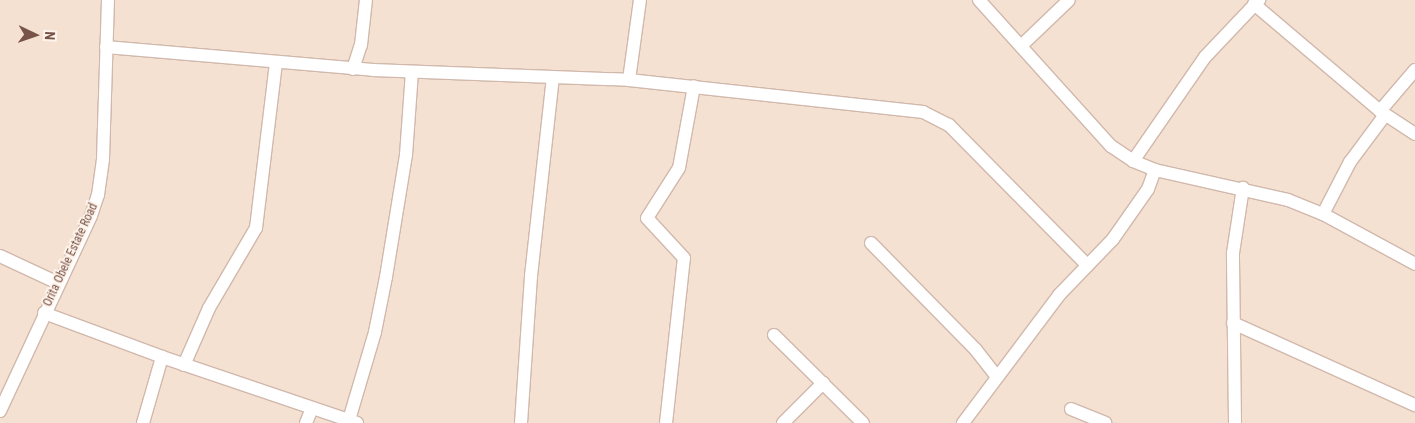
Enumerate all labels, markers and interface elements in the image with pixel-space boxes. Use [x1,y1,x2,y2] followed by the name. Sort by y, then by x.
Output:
[10,10,60,60] north arrow
[42,31,58,40] text: N
[41,201,101,309] street label: Orita Obele Estate Road

